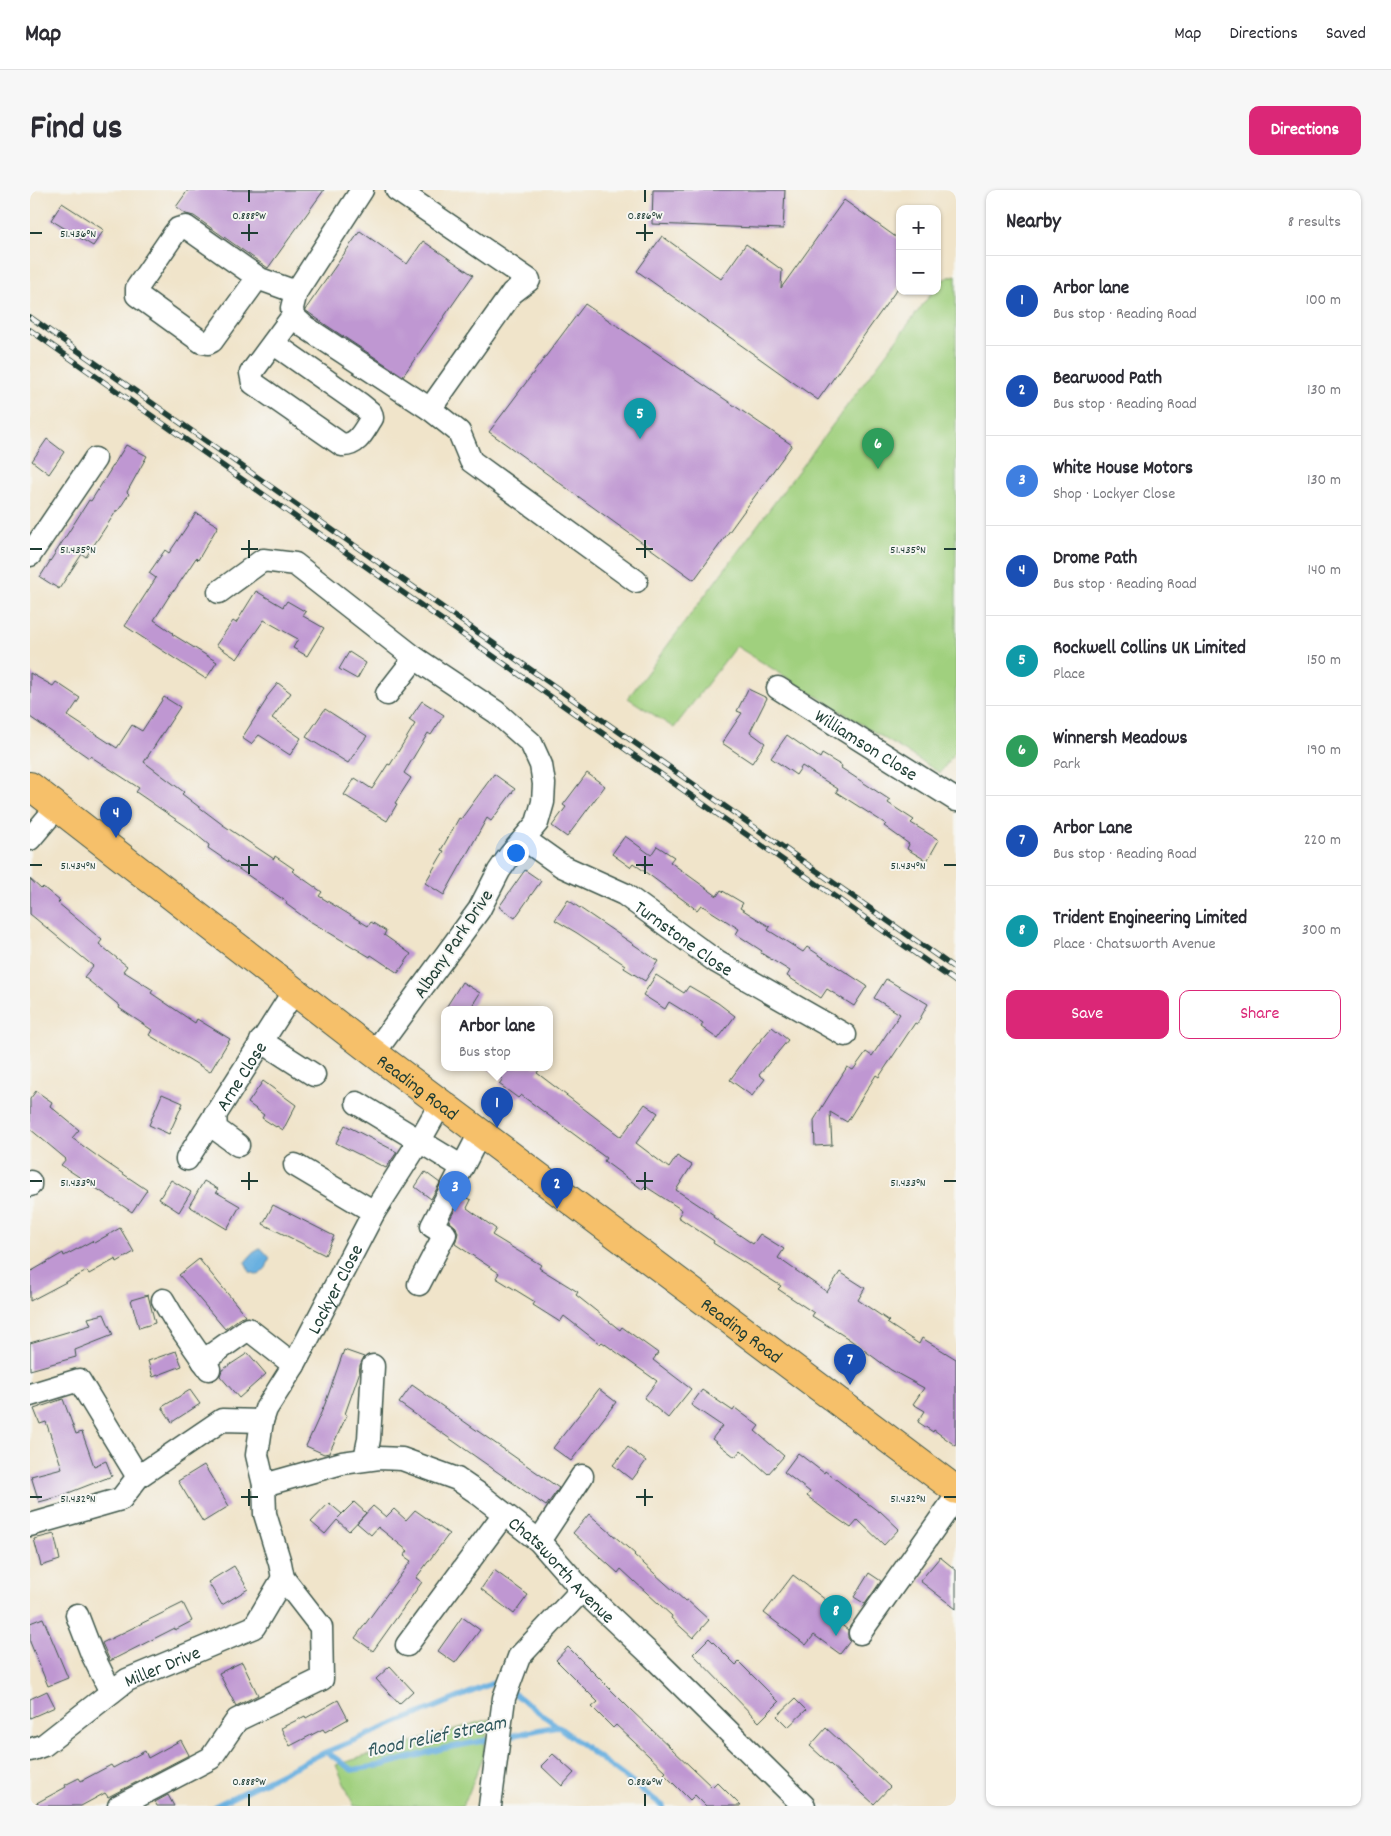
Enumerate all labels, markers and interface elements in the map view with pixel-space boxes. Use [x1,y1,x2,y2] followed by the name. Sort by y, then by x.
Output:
[25,18,61,52] text: Map
[1174,22,1201,47] text: Map
[1229,22,1298,47] text: Directions
[1326,22,1366,47] text: Saved
[30,105,122,155] text: Find us
[1249,106,1361,155] button: Directions
[896,205,941,295] map controls
[896,205,941,250] button: +
[232,208,266,225] text: 0.888°W
[628,208,662,225] text: 0.886°W
[1006,208,1061,238] text: Nearby
[1288,211,1341,234] text: 8 results
[60,226,96,243] text: 51.436°N
[896,250,941,295] button: −
[1053,276,1129,303] text: Arbor lane
[1020,289,1024,312] text: 1
[1305,289,1341,312] text: 100 m
[1053,303,1197,326] text: Bus stop · Reading Road
[1053,366,1162,393] text: Bearwood Path
[1019,379,1026,402] text: 2
[1307,379,1341,402] text: 130 m
[1053,393,1197,416] text: Bus stop · Reading Road
[624,398,656,439] pin: 5
[862,428,894,469] pin: 6
[1053,456,1193,483] text: White House Motors
[1018,469,1026,492] text: 3
[1307,469,1341,492] text: 130 m
[1053,483,1175,506] text: Shop · Lockyer Close
[60,542,96,559] text: 51.435°N
[890,542,926,559] text: 51.435°N
[1053,546,1137,573] text: Drome Path
[1019,559,1025,582] text: 4
[1307,559,1341,582] text: 140 m
[1053,573,1197,596] text: Bus stop · Reading Road
[1053,636,1246,663] text: Rockwell Collins UK Limited
[1018,649,1026,672] text: 5
[1307,649,1341,672] text: 150 m
[1053,663,1085,686] text: Place
[808,704,922,790] street label: Williamson Close
[1053,726,1187,753] text: Winnersh Meadows
[1018,739,1026,762] text: 6
[1307,739,1341,762] text: 190 m
[1053,753,1080,776] text: Park
[100,797,132,838] pin: 4
[1053,816,1132,843] text: Arbor Lane
[1019,829,1025,852] text: 7
[1304,829,1341,852] text: 220 m
[503,840,529,866] your location
[1053,843,1197,866] text: Bus stop · Reading Road
[60,858,96,875] text: 51.434°N
[890,858,926,875] text: 51.434°N
[408,885,501,1005] street label: Albany Park Drive
[627,896,737,985] street label: Turnstone Close
[1053,906,1247,933] text: Trident Engineering Limited
[1019,919,1025,942] text: 8
[1302,919,1341,942] text: 300 m
[1053,933,1215,956] text: Place · Chatsworth Avenue
[1006,990,1169,1039] button: Save
[1179,990,1341,1039] button: Share
[441,1006,553,1071] popup
[459,1014,535,1041] text: Arbor lane
[211,1037,275,1117] street label: Arne Close
[459,1041,511,1064] text: Bus stop
[370,1050,463,1129] street label: Reading Road
[481,1087,513,1128] pin: 1
[541,1168,573,1209] pin: 2
[439,1171,471,1212] pin: 3
[60,1175,96,1192] text: 51.433°N
[890,1175,926,1192] text: 51.433°N
[302,1241,372,1340] street label: Lockyer Close
[694,1293,787,1372] street label: Reading Road
[834,1344,866,1385] pin: 7
[60,1491,96,1508] text: 51.432°N
[890,1491,926,1508] text: 51.432°N
[501,1512,619,1631] street label: Chatsworth Avenue
[820,1595,852,1636] pin: 8
[121,1641,205,1697] street label: Miller Drive
[364,1709,509,1766] water label: flood relief stream
[232,1774,266,1791] text: 0.888°W
[628,1774,662,1791] text: 0.886°W

